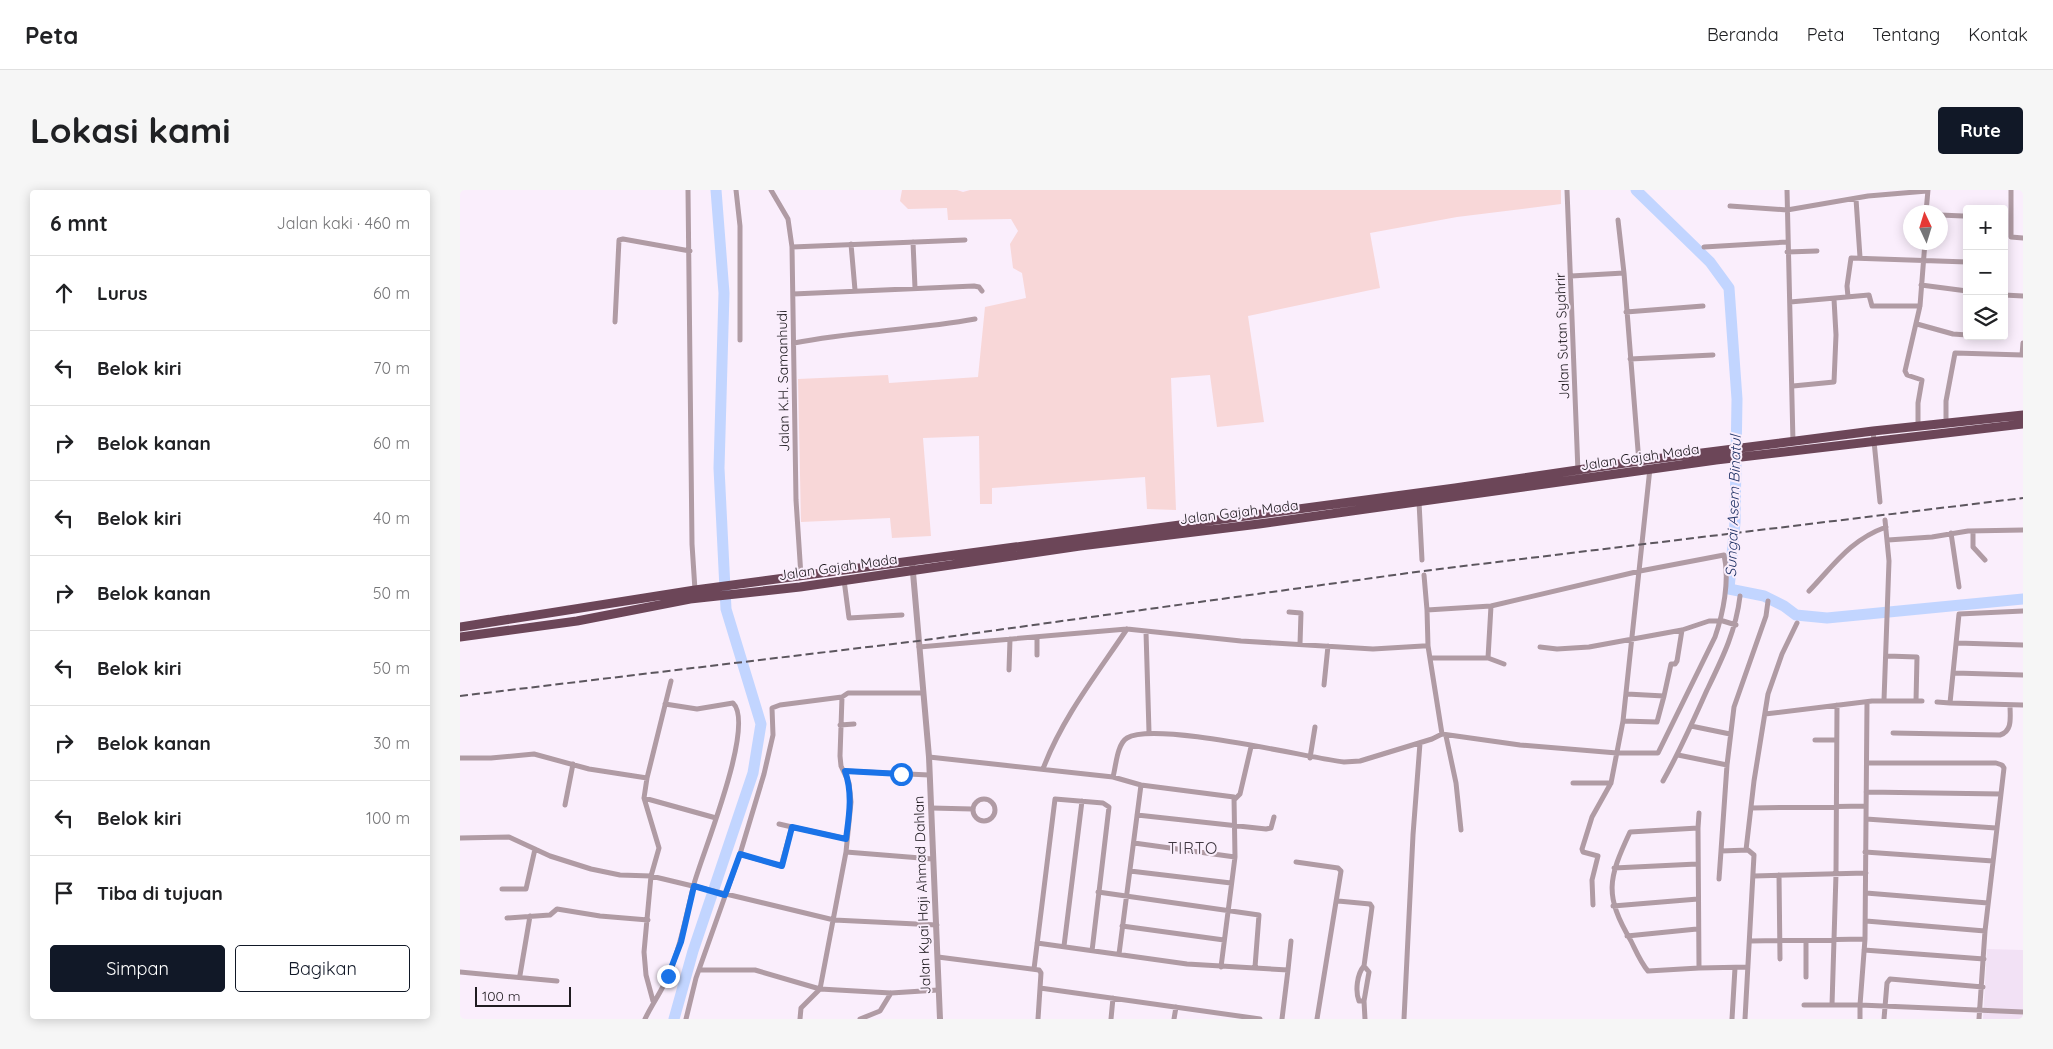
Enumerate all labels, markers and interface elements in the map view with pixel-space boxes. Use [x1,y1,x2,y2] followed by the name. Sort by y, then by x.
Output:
[25,20,78,50] text: Peta
[1707,23,1779,46] text: Beranda
[1807,23,1844,46] text: Peta
[1872,23,1940,46] text: Tentang
[1968,23,2028,46] text: Kontak
[1938,107,2023,154] button: Rute
[30,108,230,152] text: Lokasi kami
[1903,205,1948,250] north arrow
[1963,205,2008,340] map controls
[1963,205,2008,250] button: +
[50,210,108,236] text: 6 mnt
[277,213,410,233] text: Jalan kaki · 460 m
[1963,250,2008,295] button: −
[1551,272,1573,400] street label: Jalan Sutan Syahrir
[50,279,78,307] icon: ahead
[97,281,147,305] text: Lurus
[373,283,410,303] text: 60 m
[1963,295,2008,340] button: layers
[773,310,793,452] street label: Jalan K.H. Samanhudi
[50,354,78,382] icon: left
[97,356,182,380] text: Belok kiri
[373,358,410,378] text: 70 m
[50,429,78,457] icon: right
[97,431,211,455] text: Belok kanan
[373,433,410,453] text: 60 m
[1721,433,1745,577] water label: Sungai Asem Binatul
[1580,440,1700,474] street label: Jalan Gajah Mada
[1179,496,1299,528] street label: Jalan Gajah Mada
[50,504,78,532] icon: left
[97,506,182,530] text: Belok kiri
[373,508,410,528] text: 40 m
[778,550,898,584] street label: Jalan Gajah Mada
[50,579,78,607] icon: right
[97,581,211,605] text: Belok kanan
[373,583,410,603] text: 50 m
[50,654,78,682] icon: left
[97,656,182,680] text: Belok kiri
[373,658,410,678] text: 50 m
[50,729,78,757] icon: right
[97,731,211,755] text: Belok kanan
[373,733,410,753] text: 30 m
[890,763,913,786] route start
[910,795,934,995] street label: Jalan Kyai Haji Ahmad Dahlan
[50,804,78,832] icon: left
[97,806,182,830] text: Belok kiri
[366,808,410,828] text: 100 m
[1168,838,1218,858] district label: TIRTO
[50,879,78,907] icon: arrive
[97,881,223,905] text: Tiba di tujuan
[50,945,225,992] button: Simpan
[235,945,410,992] button: Bagikan
[657,965,680,988] route end
[475,984,571,1007] scale bar
[482,987,520,1005] text: 100 m

